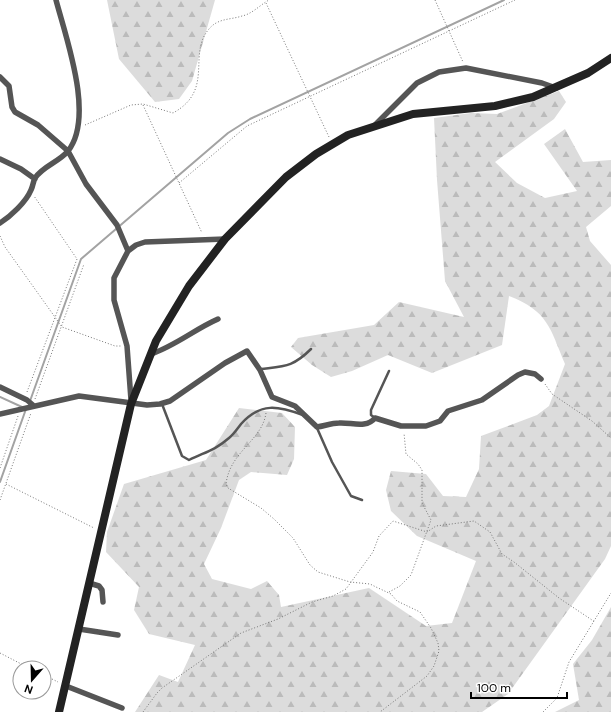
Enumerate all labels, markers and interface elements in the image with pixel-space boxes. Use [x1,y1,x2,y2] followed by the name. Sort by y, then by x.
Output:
[12,660,52,700] north arrow
[471,674,567,700] scale bar
[477,680,511,696] text: 100 m
[22,681,35,697] text: N

